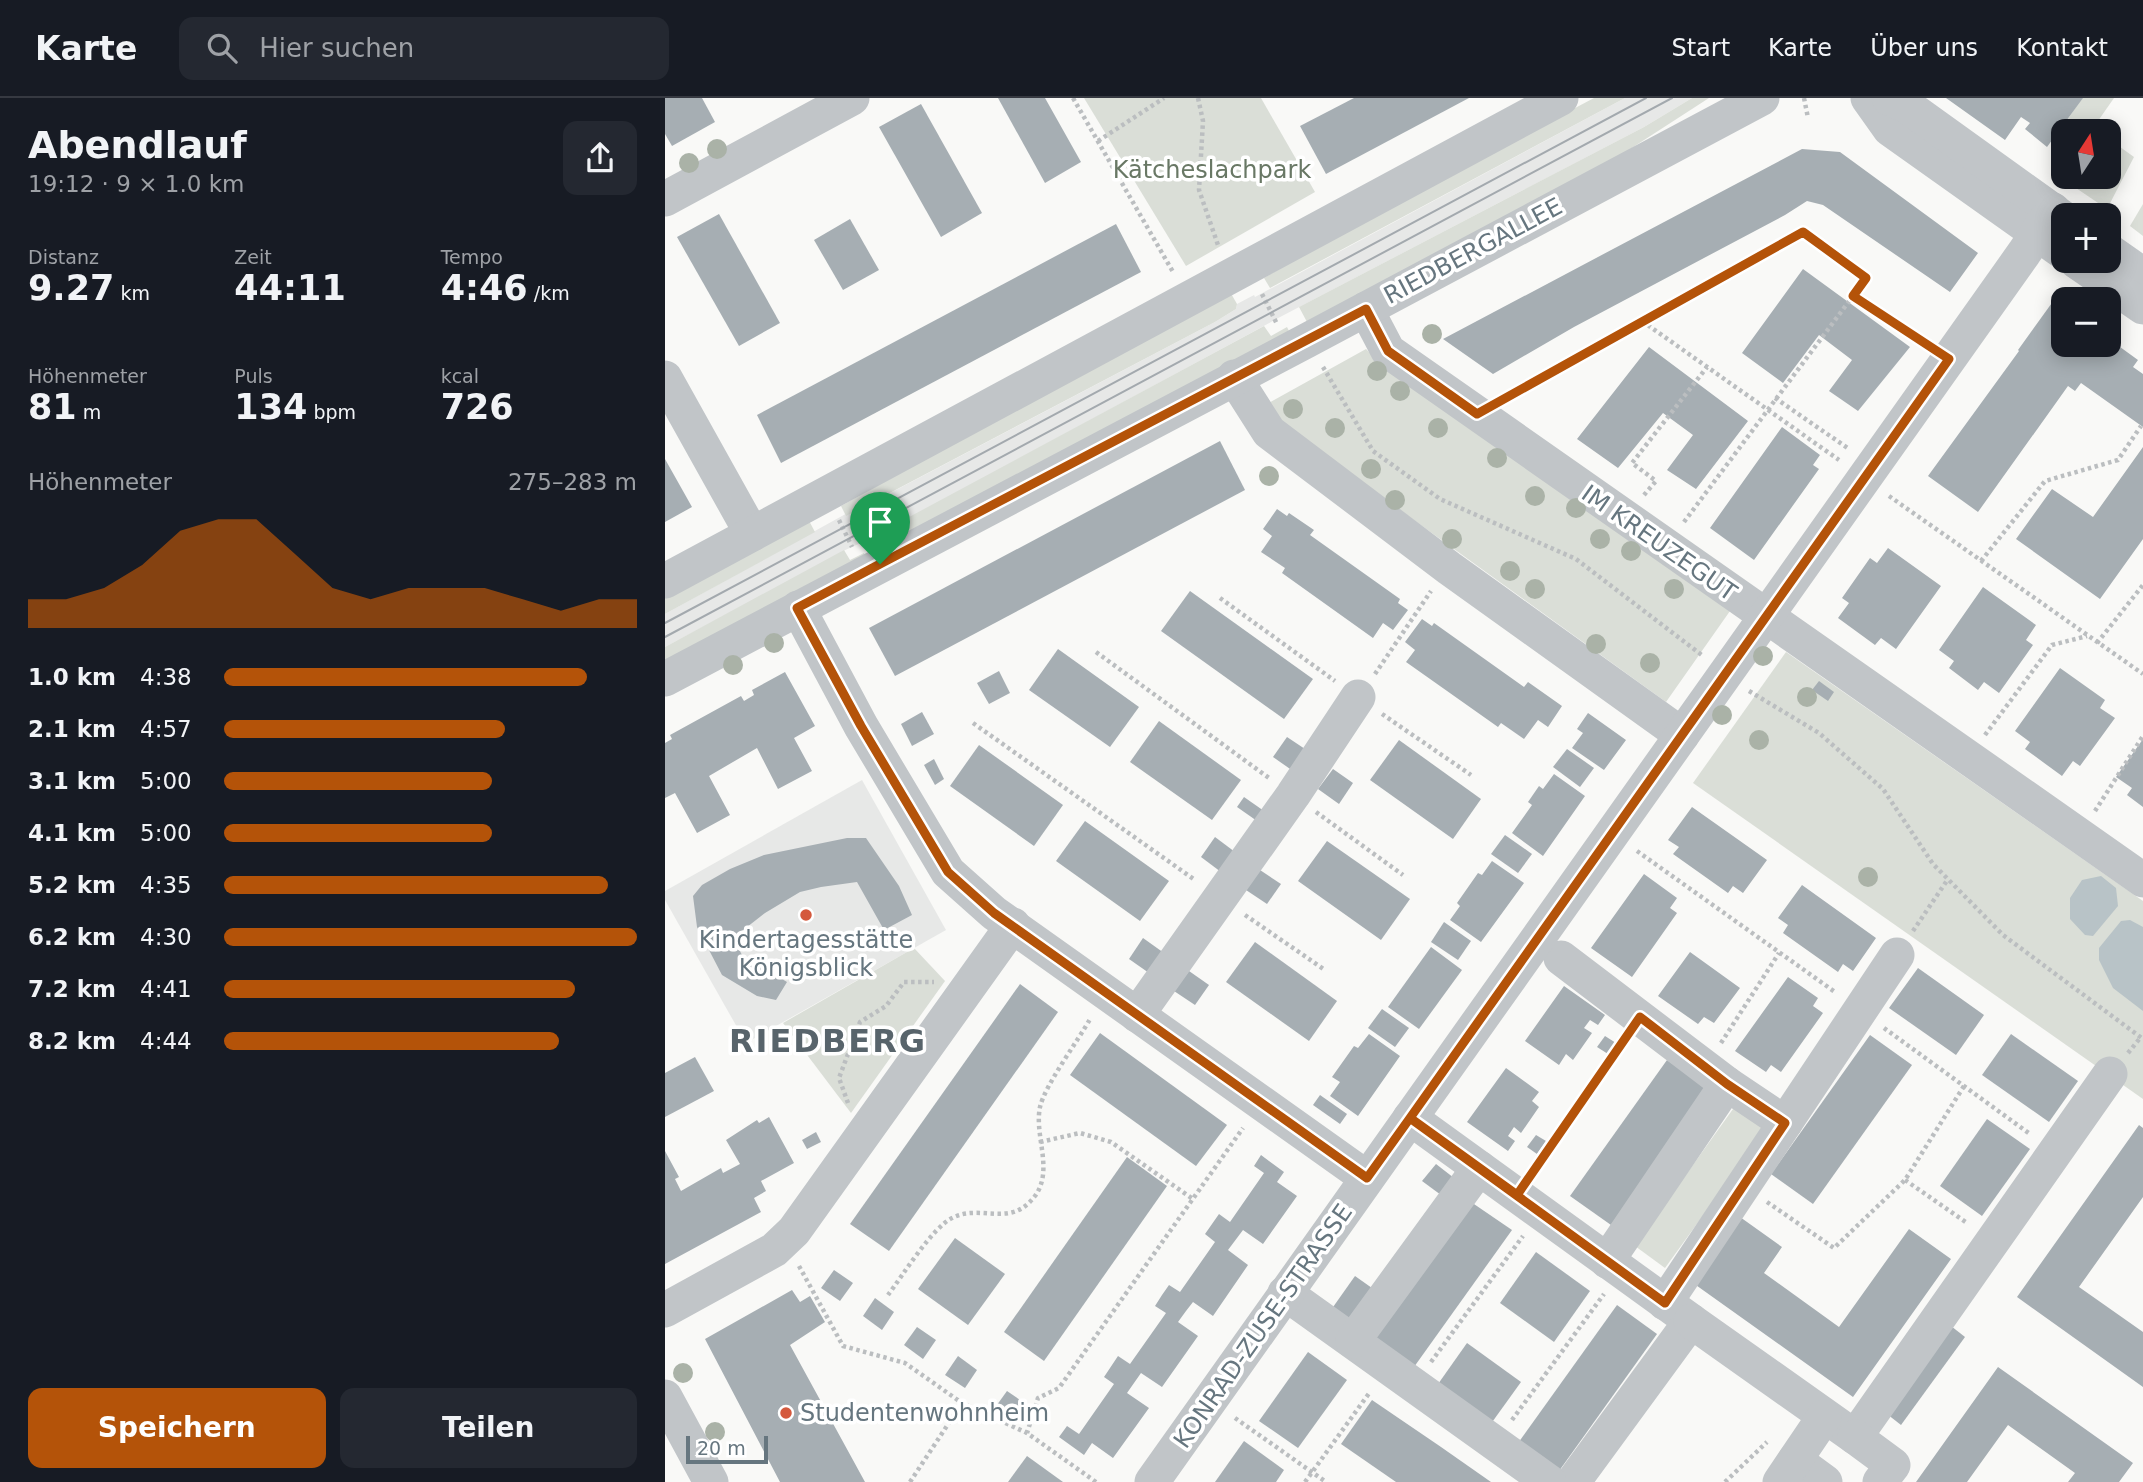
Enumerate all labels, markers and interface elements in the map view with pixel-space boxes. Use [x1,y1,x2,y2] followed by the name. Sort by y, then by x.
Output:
[179,17,669,80] search box
[35,29,137,68] text: Karte
[203,29,241,67] icon: search
[259,33,414,63] text: Hier suchen
[1671,34,1730,62] text: Start
[1768,34,1832,62] text: Karte
[1870,34,1978,62] text: Über uns
[2016,34,2108,62] text: Kontakt
[2051,119,2121,189] north arrow
[2051,119,2121,357] map controls
[563,121,637,195] button: share
[28,123,247,167] text: Abendlauf
[1113,156,1311,184] park label: Kätcheslachpark
[28,171,244,197] text: 19:12 · 9 × 1.0 km
[1379,192,1567,310] street label: RIEDBERGALLEE
[2051,203,2121,273] button: +
[28,246,99,268] text: Distanz
[234,246,272,268] text: Zeit
[441,246,503,268] text: Tempo
[28,268,114,308] text: 9.27
[234,268,346,308] text: 44:11
[441,268,528,308] text: 4:46
[114,282,150,304] text: km
[528,282,570,304] text: /km
[2051,287,2121,357] button: −
[28,365,147,387] text: Höhenmeter
[234,365,273,387] text: Puls
[441,365,479,387] text: kcal
[28,387,77,427] text: 81
[234,387,307,427] text: 134
[441,387,514,427] text: 726
[77,401,101,423] text: m
[307,401,356,423] text: bpm
[28,469,172,495] text: Höhenmeter
[508,469,637,495] text: 275–283 m
[1576,479,1742,607] street label: IM KREUZEGUT
[850,492,910,564] pin
[861,503,899,541] icon: arrive
[28,664,116,690] text: 1.0 km
[140,664,192,690] text: 4:38
[28,716,116,742] text: 2.1 km
[140,716,192,742] text: 4:57
[28,768,116,794] text: 3.1 km
[140,768,192,794] text: 5:00
[28,820,116,846] text: 4.1 km
[140,820,192,846] text: 5:00
[28,872,116,898] text: 5.2 km
[140,872,192,898] text: 4:35
[798,907,814,923] marker: Kindertagesstätte Königsblick
[28,924,116,950] text: 6.2 km
[140,924,192,950] text: 4:30
[699,926,913,982] place label: Kindertagesstätte Königsblick
[28,976,116,1002] text: 7.2 km
[140,976,192,1002] text: 4:41
[729,1022,927,1060] district label: RIEDBERG
[28,1028,116,1054] text: 8.2 km
[140,1028,192,1054] text: 4:44
[1168,1199,1358,1453] street label: KONRAD-ZUSE-STRASSE
[28,1388,326,1468] button: Speichern
[340,1388,637,1468] button: Teilen
[800,1399,1049,1427] place label: Studentenwohnheim
[778,1405,794,1421] marker: Studentenwohnheim
[686,1433,768,1465] scale bar
[697,1437,746,1459] text: 20 m

